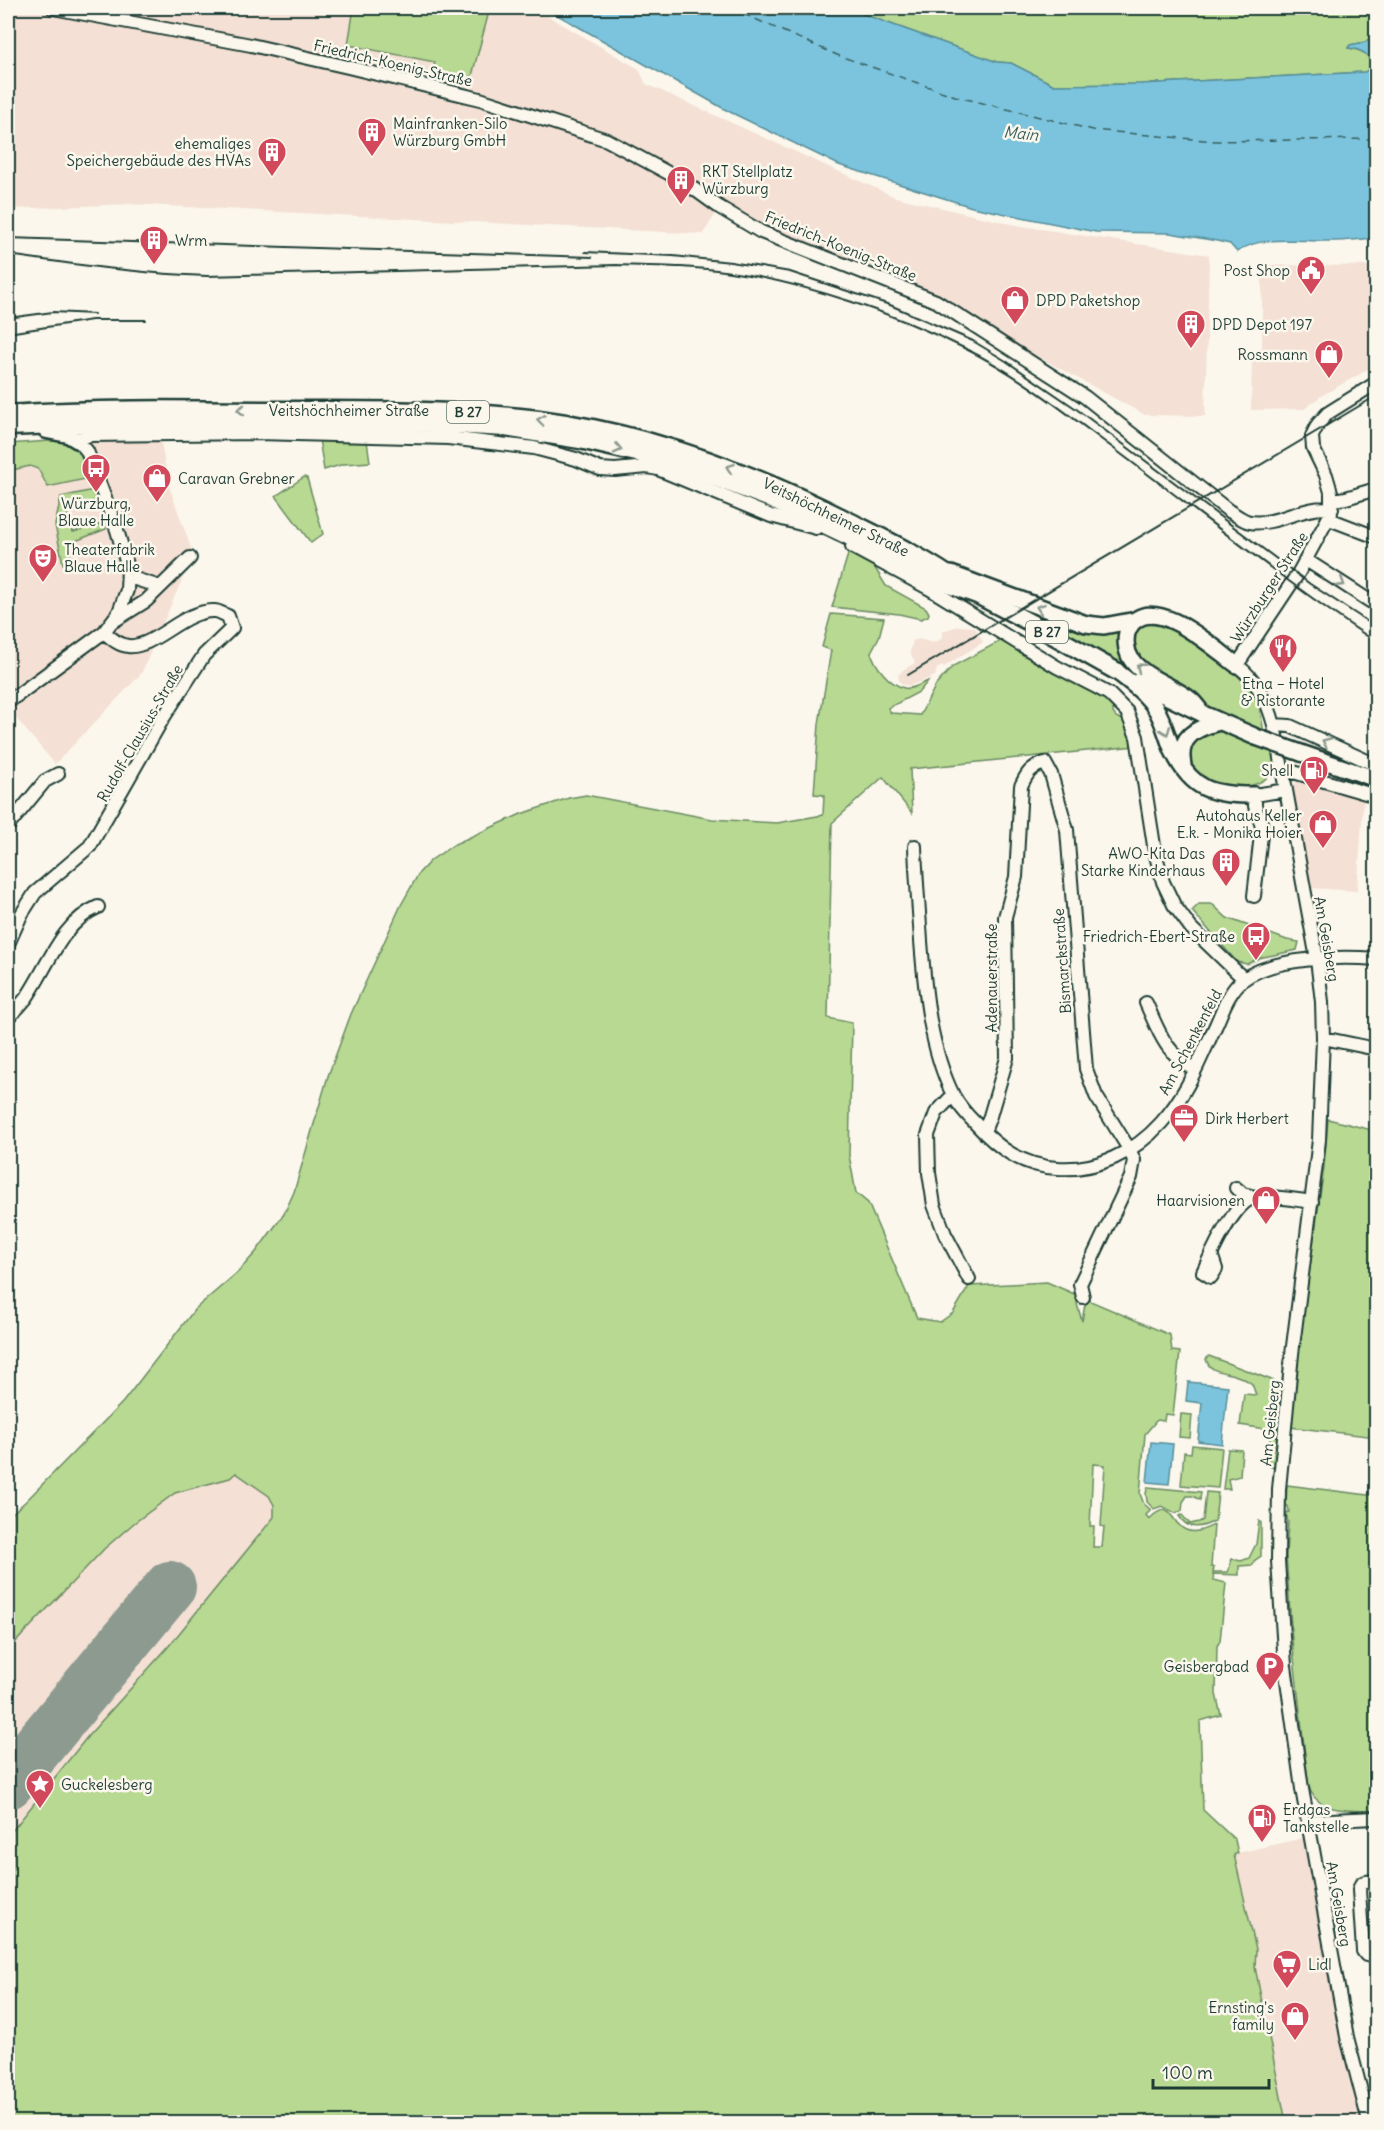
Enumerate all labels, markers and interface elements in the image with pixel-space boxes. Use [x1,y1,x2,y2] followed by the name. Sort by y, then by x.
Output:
[312,36,474,90] street label: Friedrich-Koenig-Straße
[393,114,507,150] place label: Mainfranken-Silo Würzburg GmbH
[356,116,388,158] building icon: Mainfranken-Silo Würzburg GmbH
[1003,121,1040,145] water label: Main
[67,134,251,170] place label: ehemaliges Speichergebäude des HVAs
[256,136,288,178] building icon: ehemaliges Speichergebäude des HVAs
[702,162,793,198] place label: RKT Stellplatz Würzburg
[665,164,697,206] building icon: RKT Stellplatz Würzburg
[762,207,920,285] street label: Friedrich-Koenig-Straße
[138,224,170,266] building icon: Wrm
[175,231,208,250] place label: Wrm
[1295,254,1327,296] public building icon: Post Shop
[1223,261,1290,280] place label: Post Shop
[999,284,1031,326] shop icon: DPD Paketshop
[1036,291,1140,310] place label: DPD Paketshop
[1175,308,1207,350] building icon: DPD Depot 197
[1212,315,1312,334] place label: DPD Depot 197
[1313,338,1345,380] shop icon: Rossmann
[1237,345,1308,364] place label: Rossmann
[269,401,429,420] street label: Veitshöchheimer Straße
[447,401,489,423] road number: B 27
[237,404,246,416] one-way arrow
[536,414,546,426] one-way arrow
[612,441,622,454] one-way arrow
[80,452,112,494] bus stop icon: Würzburg, Blaue Halle
[141,462,173,504] shop icon: Caravan Grebner
[725,463,735,476] one-way arrow
[178,469,295,488] place label: Caravan Grebner
[760,473,912,561] street label: Veitshöchheimer Straße
[58,494,134,530] place label: Würzburg, Blaue Halle
[1226,528,1312,646] street label: Würzburger Straße
[64,540,155,576] place label: Theaterfabrik Blaue Halle
[27,542,59,584] theatre icon: Theaterfabrik Blaue Halle
[1335,575,1345,587] one-way arrow
[1035,602,1045,615] one-way arrow
[1026,621,1068,643] road number: B 27
[1267,632,1299,674] restaurant icon: Etna – Hotel & Ristorante
[93,661,187,805] street label: Rudolf-Clausius-Straße
[1136,663,1147,674] one-way arrow
[1241,674,1325,710] place label: Etna – Hotel & Ristorante
[1159,724,1171,735] one-way arrow
[1321,737,1332,749] one-way arrow
[1298,754,1330,796] fuel station icon: Shell
[1261,761,1293,780] place label: Shell
[1177,806,1302,842] place label: Autohaus Keller E.k. - Monika Hoier
[1307,808,1339,850] shop icon: Autohaus Keller E.k. - Monika Hoier
[1081,844,1205,880] place label: AWO-Kita Das Starke Kinderhaus
[1210,846,1242,888] building icon: AWO-Kita Das Starke Kinderhaus
[1310,895,1344,983] street label: Am Geisberg
[1049,908,1075,1014] street label: Bismarckstraße
[1240,920,1272,962] bus stop icon: Friedrich-Ebert-Straße
[982,923,1001,1033] street label: Adenauerstraße
[1083,927,1235,946] place label: Friedrich-Ebert-Straße
[1154,986,1226,1098] street label: Am Schenkenfeld
[1168,1102,1200,1144] office icon: Dirk Herbert
[1205,1109,1289,1128] place label: Dirk Herbert
[1250,1184,1282,1226] shop icon: Haarvisionen
[1156,1191,1245,1210] place label: Haarvisionen
[1256,1379,1284,1467] street label: Am Geisberg
[1254,1650,1286,1692] parking icon: Geisbergbad
[1164,1657,1249,1676] place label: Geisbergbad
[24,1768,56,1810] place icon: Guckelesberg
[61,1775,153,1794] place label: Guckelesberg
[1283,1800,1349,1836] place label: Erdgas Tankstelle
[1246,1802,1278,1844] fuel station icon: Erdgas Tankstelle
[1322,1860,1356,1948] street label: Am Geisberg
[1271,1948,1303,1990] supermarket icon: Lidl
[1308,1955,1332,1974] place label: Lidl
[1208,1998,1274,2034] place label: Ernsting's family
[1279,2000,1311,2042] shop icon: Ernsting's family
[1153,2052,1268,2090] scale bar
[1162,2061,1213,2084] text: 100 m

